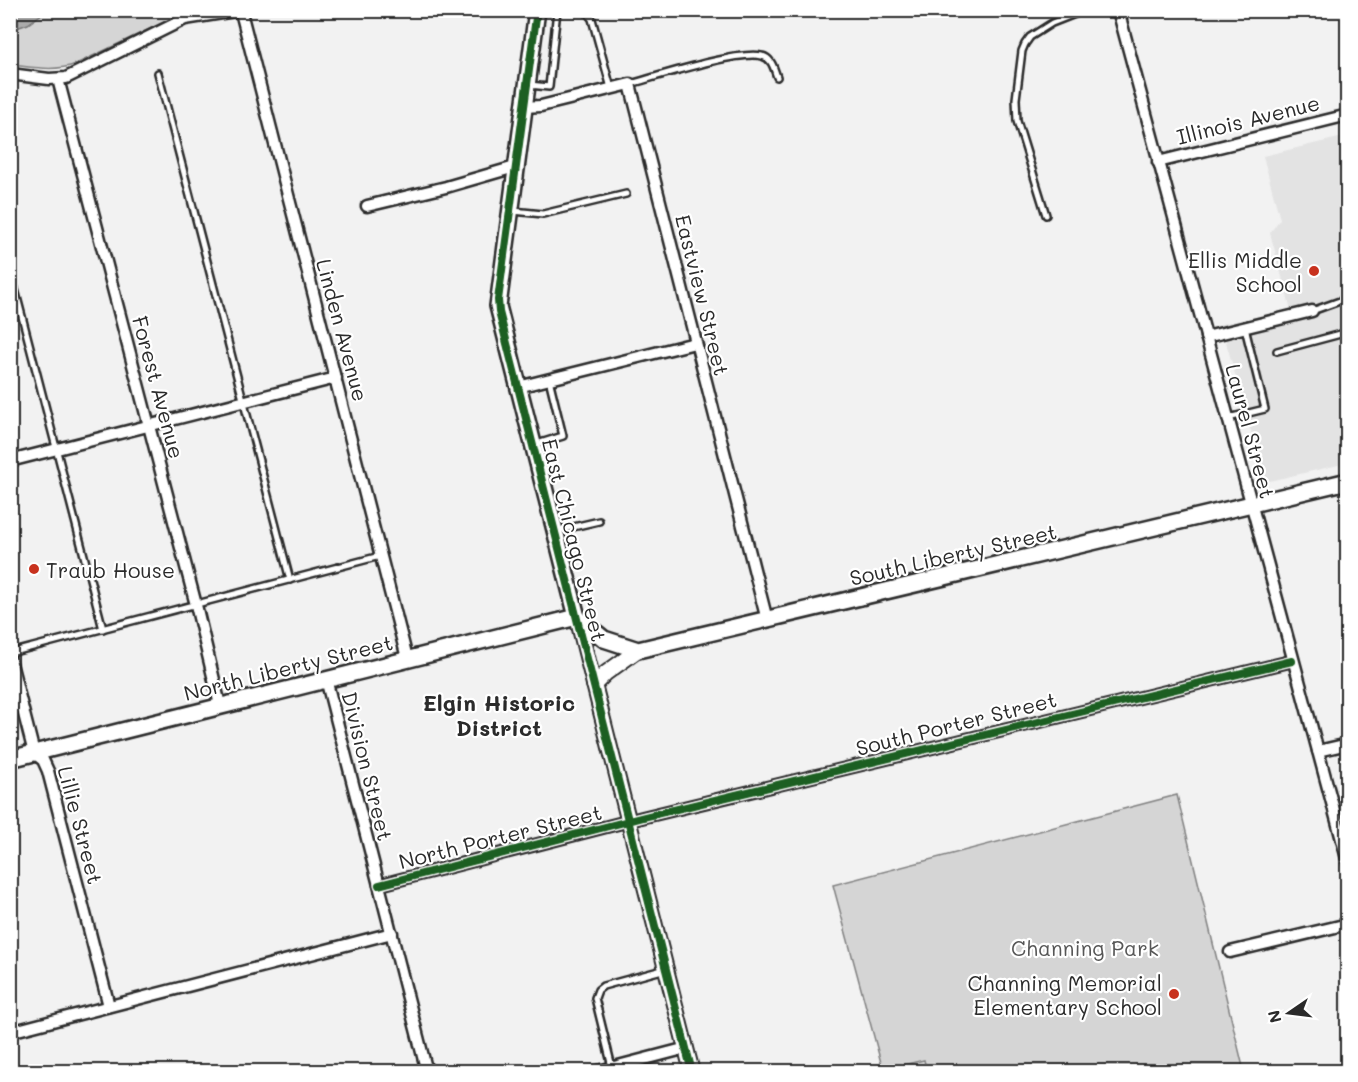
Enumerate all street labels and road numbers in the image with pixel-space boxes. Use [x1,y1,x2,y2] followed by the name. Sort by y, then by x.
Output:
[1174,88,1322,150] street label: Illinois Avenue
[670,212,736,378] street label: Eastview Street
[311,256,375,404] street label: Linden Avenue
[127,313,191,461] street label: Forest Avenue
[1220,361,1282,501] street label: Laurel Street
[537,436,613,644] street label: East Chicago Street
[847,517,1059,591] street label: South Liberty Street
[181,628,395,706] street label: North Liberty Street
[853,685,1059,761] street label: South Porter Street
[336,689,400,843] street label: Division Street
[52,763,110,887] street label: Lillie Street
[396,798,604,874] street label: North Porter Street

